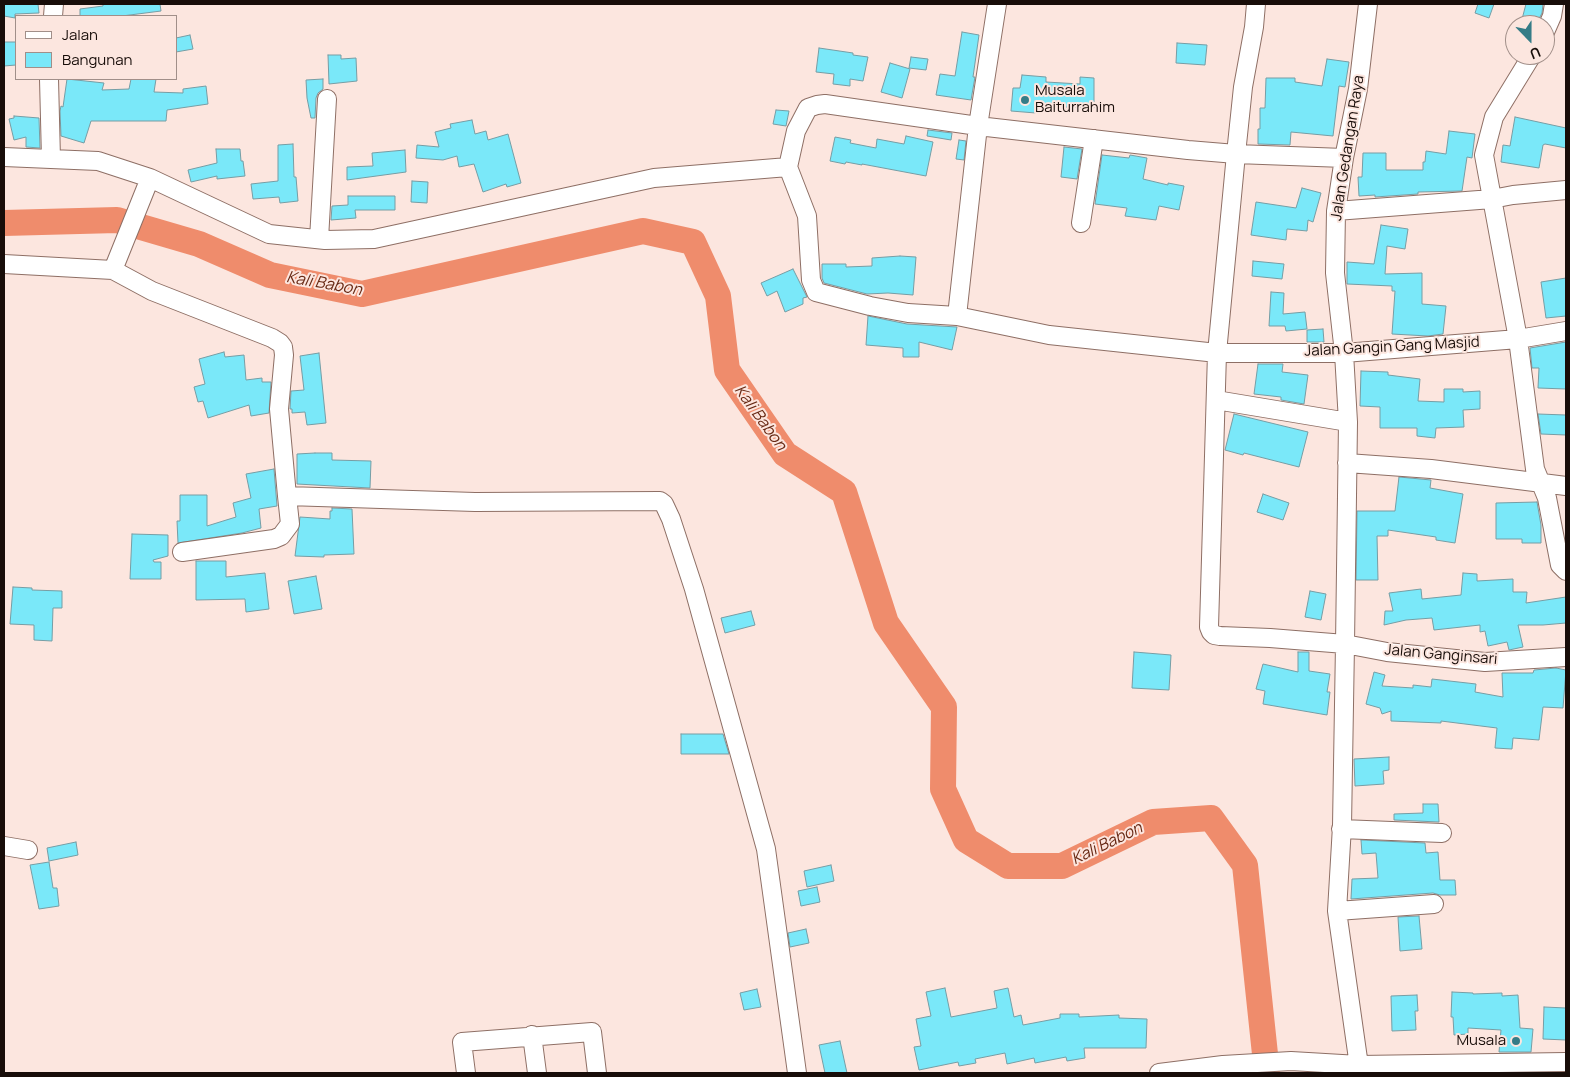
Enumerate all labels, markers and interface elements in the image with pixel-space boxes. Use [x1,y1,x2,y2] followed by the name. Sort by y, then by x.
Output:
[15,15,178,80] legend
[1505,15,1555,65] north arrow
[62,24,98,45] text: Jalan
[1527,43,1544,64] text: U
[62,49,132,70] text: Bangunan
[1328,74,1368,222] street label: Jalan Gedangan Raya
[1035,82,1115,117] place label: Musala Baiturrahim
[1019,94,1031,106] marker: Musala Baiturrahim
[285,268,363,300] water label: Kali Babon
[1304,333,1480,361] street label: Jalan Gangin Gang Masjid
[730,382,790,454] water label: Kali Babon
[1384,641,1498,669] street label: Jalan Ganginsari
[1069,819,1145,869] water label: Kali Babon
[1456,1032,1506,1050] place label: Musala
[1510,1035,1522,1047] marker: Musala

